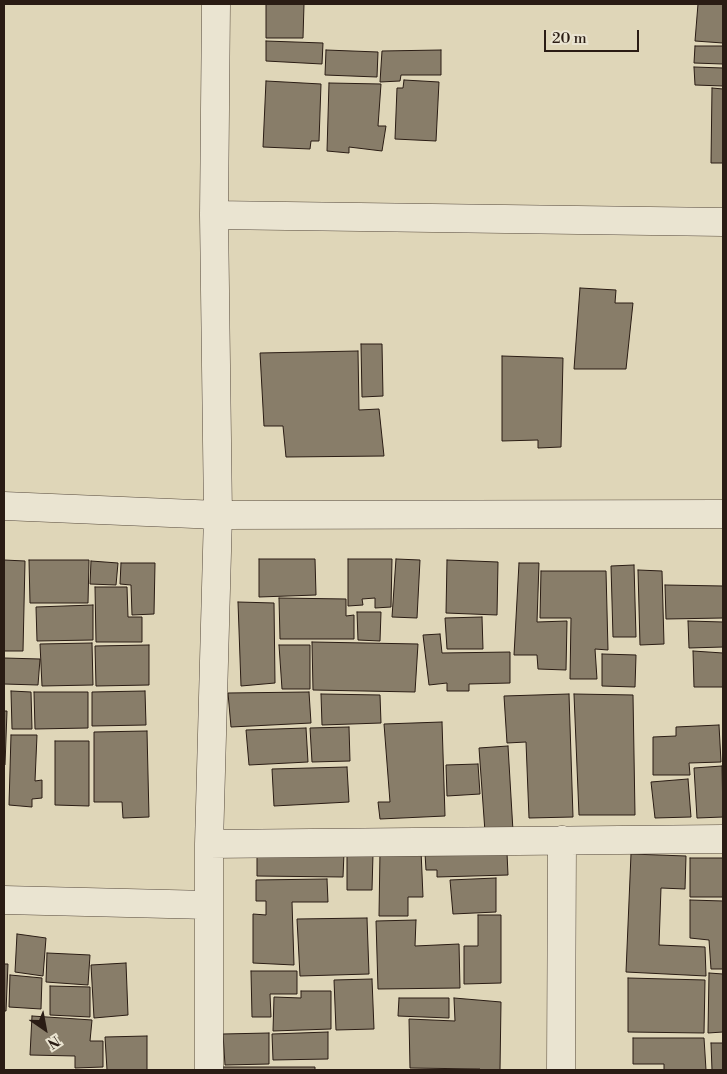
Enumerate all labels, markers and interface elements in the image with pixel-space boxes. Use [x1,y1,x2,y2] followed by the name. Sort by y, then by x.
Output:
[547,20,642,52] scale bar
[552,29,587,48] text: 20 m
[20,1004,70,1054] north arrow
[44,1031,63,1052] text: N

